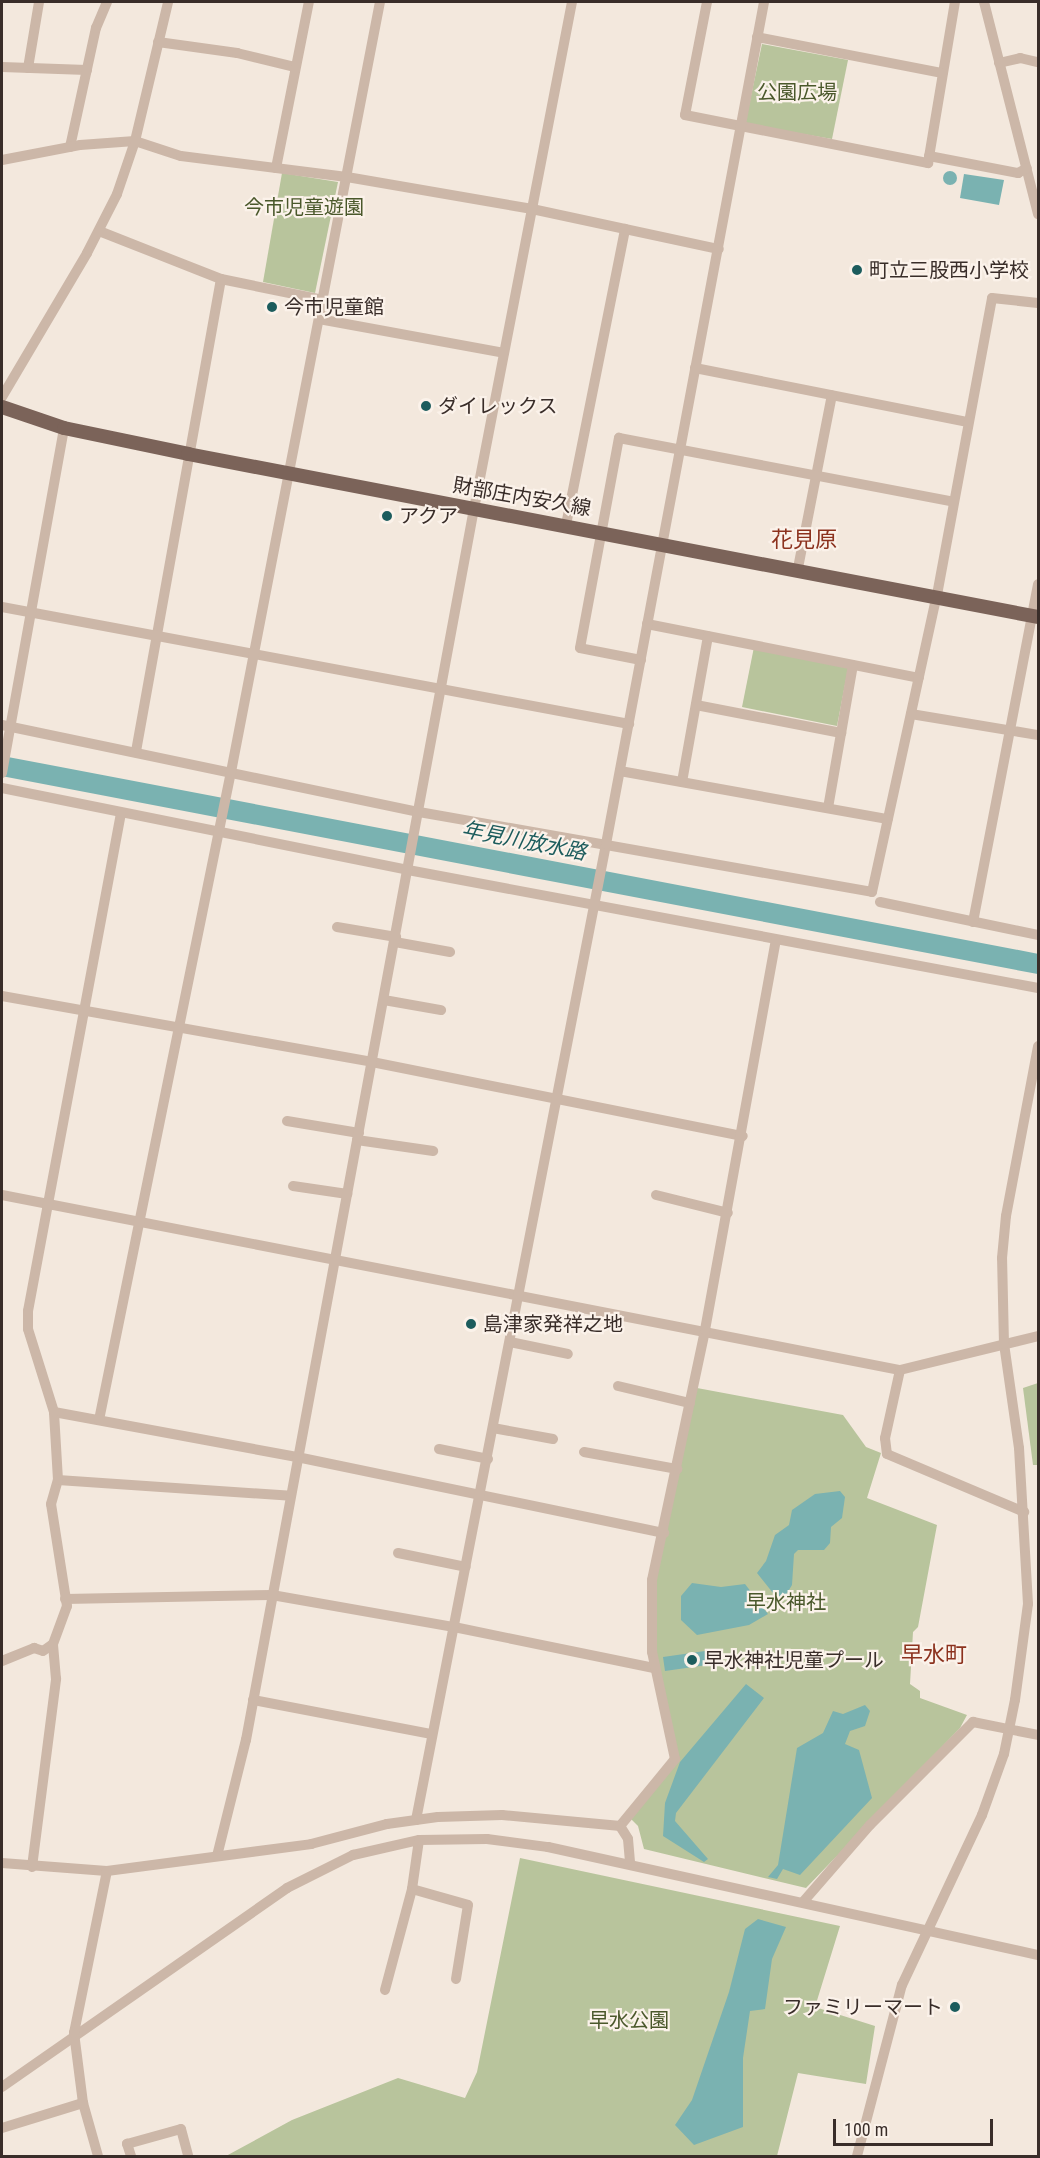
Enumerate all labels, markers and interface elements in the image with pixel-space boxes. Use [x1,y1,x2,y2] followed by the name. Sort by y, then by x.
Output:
[757,80,837,104] park label: 公園広場
[244,195,364,219] park label: 今市児童遊園
[869,258,1029,282] place label: 町立三股西小学校
[850,263,864,277] marker: 町立三股西小学校
[284,295,384,319] place label: 今市児童館
[265,300,279,314] marker: 今市児童館
[438,394,558,418] place label: ダイレックス
[419,399,433,413] marker: ダイレックス
[451,473,593,521] street label: 財部庄内安久線
[399,504,459,528] place label: アクア
[380,509,394,523] marker: アクア
[771,527,837,553] district label: 花見原
[460,817,588,865] water label: 年見川放水路
[483,1312,623,1336] place label: 島津家発祥之地
[464,1317,478,1331] marker: 島津家発祥之地
[746,1590,826,1614] park label: 早水神社
[901,1642,967,1668] district label: 早水町
[704,1648,884,1672] place label: 早水神社児童プール
[685,1653,699,1667] marker: 早水神社児童プール
[783,1995,943,2019] place label: ファミリーマート
[948,2000,962,2014] marker: ファミリーマート
[589,2008,669,2032] park label: 早水公園
[836,2107,996,2145] scale bar
[844,2119,888,2140] text: 100 m

